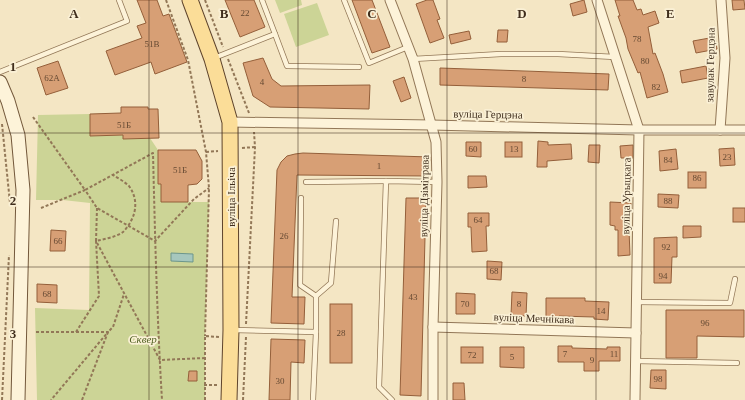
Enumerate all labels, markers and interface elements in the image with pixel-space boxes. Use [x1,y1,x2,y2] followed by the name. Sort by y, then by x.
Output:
[69,6,79,21] text: A
[220,6,229,21] text: B
[367,6,377,21] text: C
[517,6,527,21] text: D
[666,6,674,21] text: E
[241,8,250,18] house number: 22
[703,27,717,103] street label: завулак Герцэна
[633,34,642,44] house number: 78
[144,39,160,49] house number: 51В
[641,56,650,66] house number: 80
[10,59,16,74] text: 1
[44,73,60,83] house number: 62А
[522,74,527,84] house number: 8
[260,77,265,87] house number: 4
[652,82,661,92] house number: 82
[453,107,523,121] street label: вуліца Герцэна
[117,120,131,130] house number: 51Б
[469,144,478,154] house number: 60
[510,144,519,154] house number: 13
[723,152,732,162] house number: 23
[417,155,431,237] street label: вуліца Дзімітрава
[664,155,673,165] house number: 84
[619,157,633,235] street label: вуліца Урыцкага
[377,161,381,171] house number: 1
[173,165,187,175] house number: 51Б
[225,167,237,227] street label: вуліца Ільіча
[693,173,702,183] house number: 86
[10,193,16,208] text: 2
[664,196,673,206] house number: 88
[474,215,483,225] house number: 64
[280,231,289,241] house number: 26
[54,236,63,246] house number: 66
[662,242,671,252] house number: 92
[490,266,499,276] house number: 68
[659,271,668,281] house number: 94
[43,289,52,299] house number: 68
[409,292,418,302] house number: 43
[461,299,470,309] house number: 70
[517,299,522,309] house number: 8
[597,306,606,316] house number: 14
[494,311,575,325] street label: вуліца Мечнікава
[701,318,710,328] house number: 96
[10,326,17,341] text: 3
[337,328,346,338] house number: 28
[129,333,157,345] park label: Сквер
[563,349,568,359] house number: 7
[610,349,618,359] house number: 11
[468,350,477,360] house number: 72
[510,352,515,362] house number: 5
[590,355,595,365] house number: 9
[654,374,663,384] house number: 98
[276,376,285,386] house number: 30

